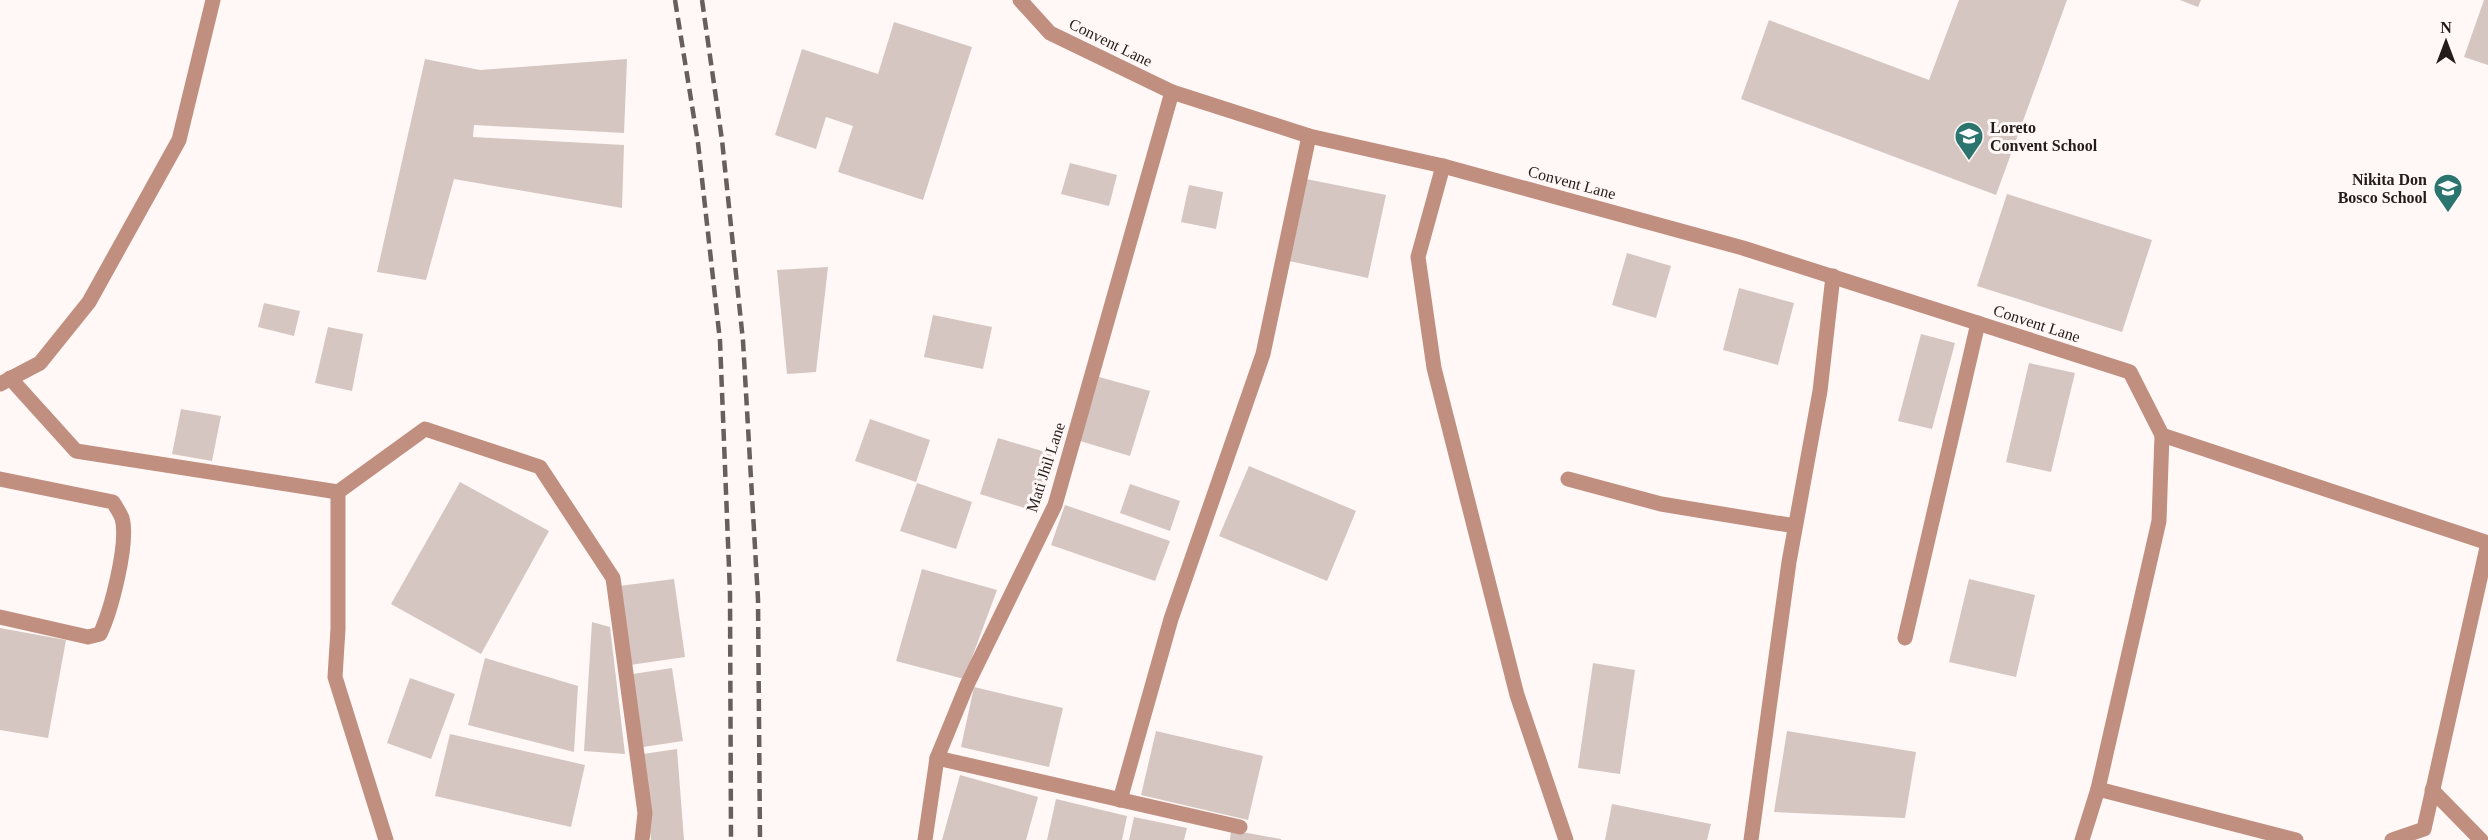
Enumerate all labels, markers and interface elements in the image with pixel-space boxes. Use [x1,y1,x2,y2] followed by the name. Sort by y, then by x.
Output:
[2416,12,2476,72] north arrow
[1067,15,1155,70] street label: Convent Lane
[2440,19,2452,36] text: N
[1990,119,2098,154] place label: Loreto Convent School
[1953,120,1985,162] school or university icon: Loreto Convent School
[1526,163,1618,202] street label: Convent Lane
[2338,171,2428,206] place label: Nikita Don Bosco School
[2432,172,2464,214] school or university icon: Nikita Don Bosco School
[1991,301,2082,345] street label: Convent Lane
[1023,420,1068,514] street label: Mati Jhil Lane

